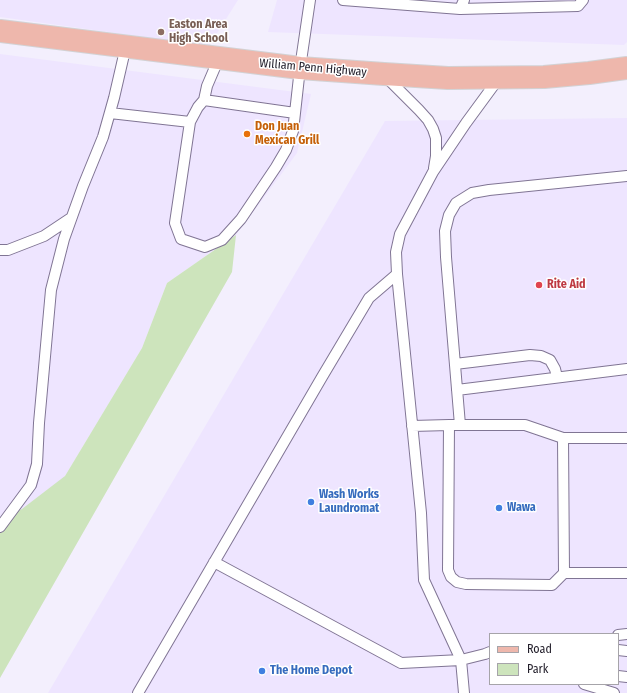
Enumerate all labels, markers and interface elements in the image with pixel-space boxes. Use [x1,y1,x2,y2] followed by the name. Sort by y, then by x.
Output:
[169,18,228,46] place label: Easton Area High School
[156,27,166,37] marker: Easton Area High School
[259,56,367,80] street label: William Penn Highway
[255,120,319,148] place label: Don Juan Mexican Grill
[242,129,252,139] marker: Don Juan Mexican Grill
[547,278,586,292] place label: Rite Aid
[534,280,544,290] marker: Rite Aid
[319,488,379,516] place label: Wash Works Laundromat
[306,497,316,507] marker: Wash Works Laundromat
[507,501,536,515] place label: Wawa
[494,503,504,513] marker: Wawa
[489,633,619,685] legend
[527,642,552,656] text: Road
[527,662,548,676] text: Park
[270,664,352,678] place label: The Home Depot
[257,666,267,676] marker: The Home Depot

